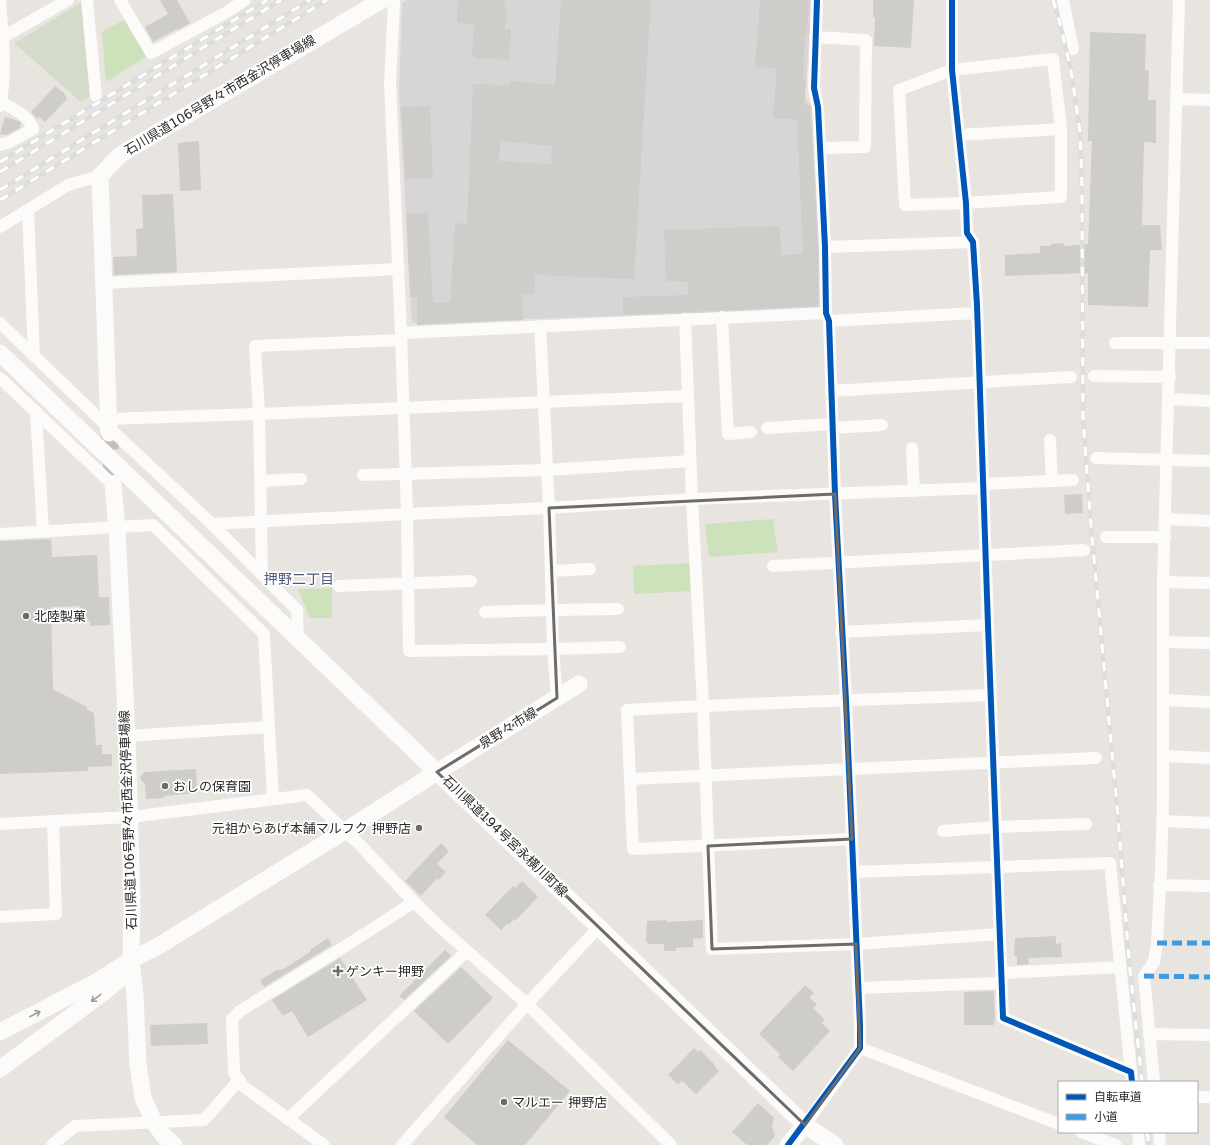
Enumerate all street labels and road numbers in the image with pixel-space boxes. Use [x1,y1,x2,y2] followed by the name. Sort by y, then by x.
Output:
[122,32,318,158] street label: 石川県道106号野々市西金沢停車場線
[476,704,540,752] street label: 泉野々市線
[117,710,139,930] street label: 石川県道106号野々市西金沢停車場線
[439,772,571,900] street label: 石川県道194号宮永横川町線

